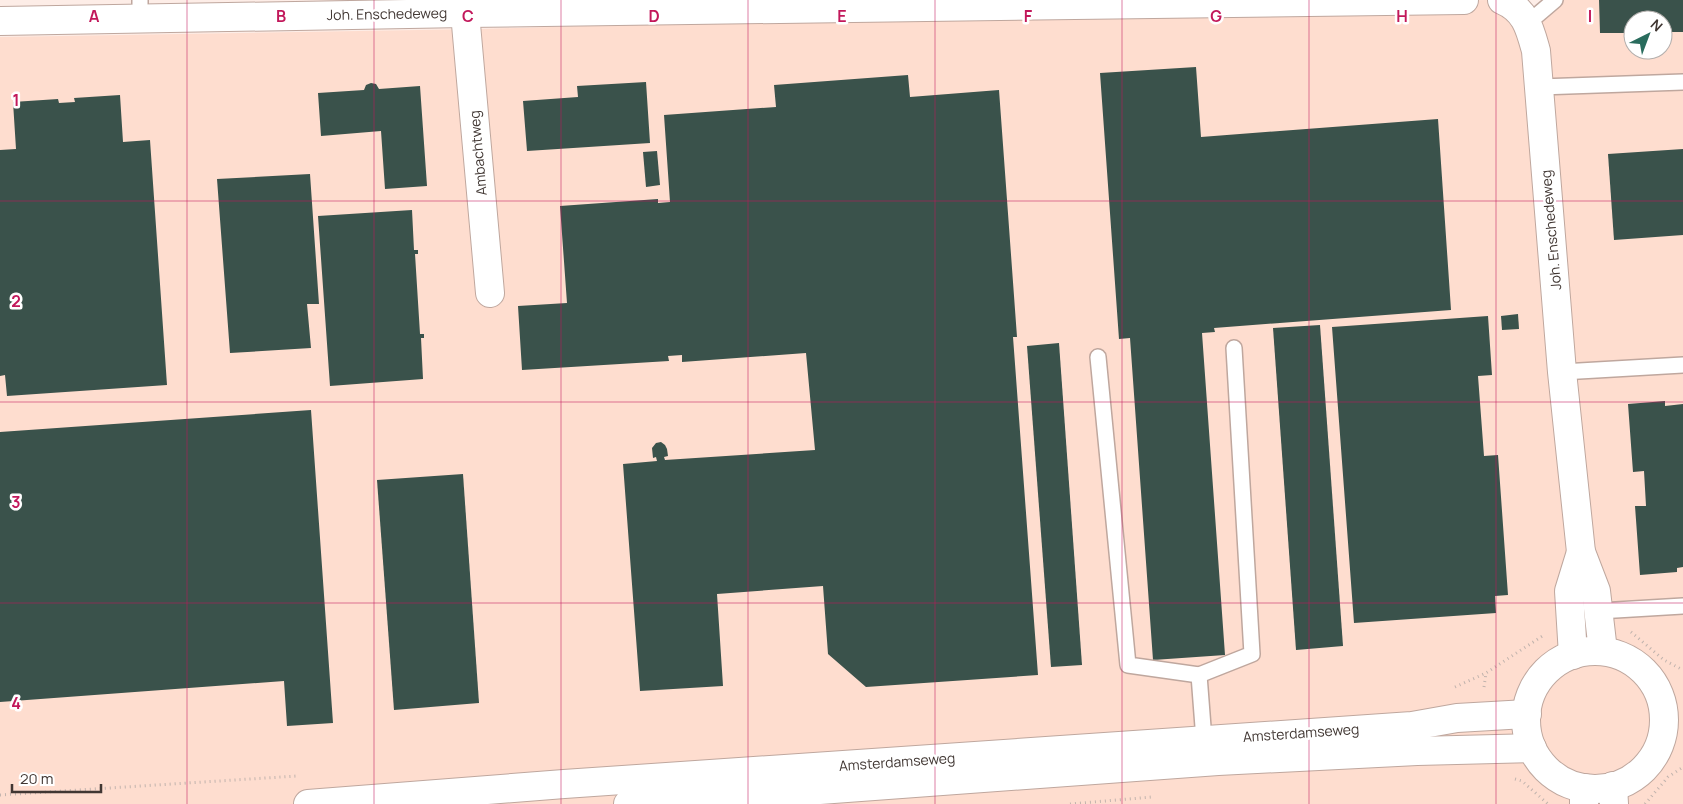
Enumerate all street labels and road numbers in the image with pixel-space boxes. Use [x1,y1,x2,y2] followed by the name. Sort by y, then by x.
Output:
[327,3,447,24] street label: Joh. Enschedeweg
[464,110,491,196] street label: Ambachtweg
[1536,169,1565,291] street label: Joh. Enschedeweg
[1242,719,1360,746] street label: Amsterdamseweg
[838,748,956,775] street label: Amsterdamseweg

